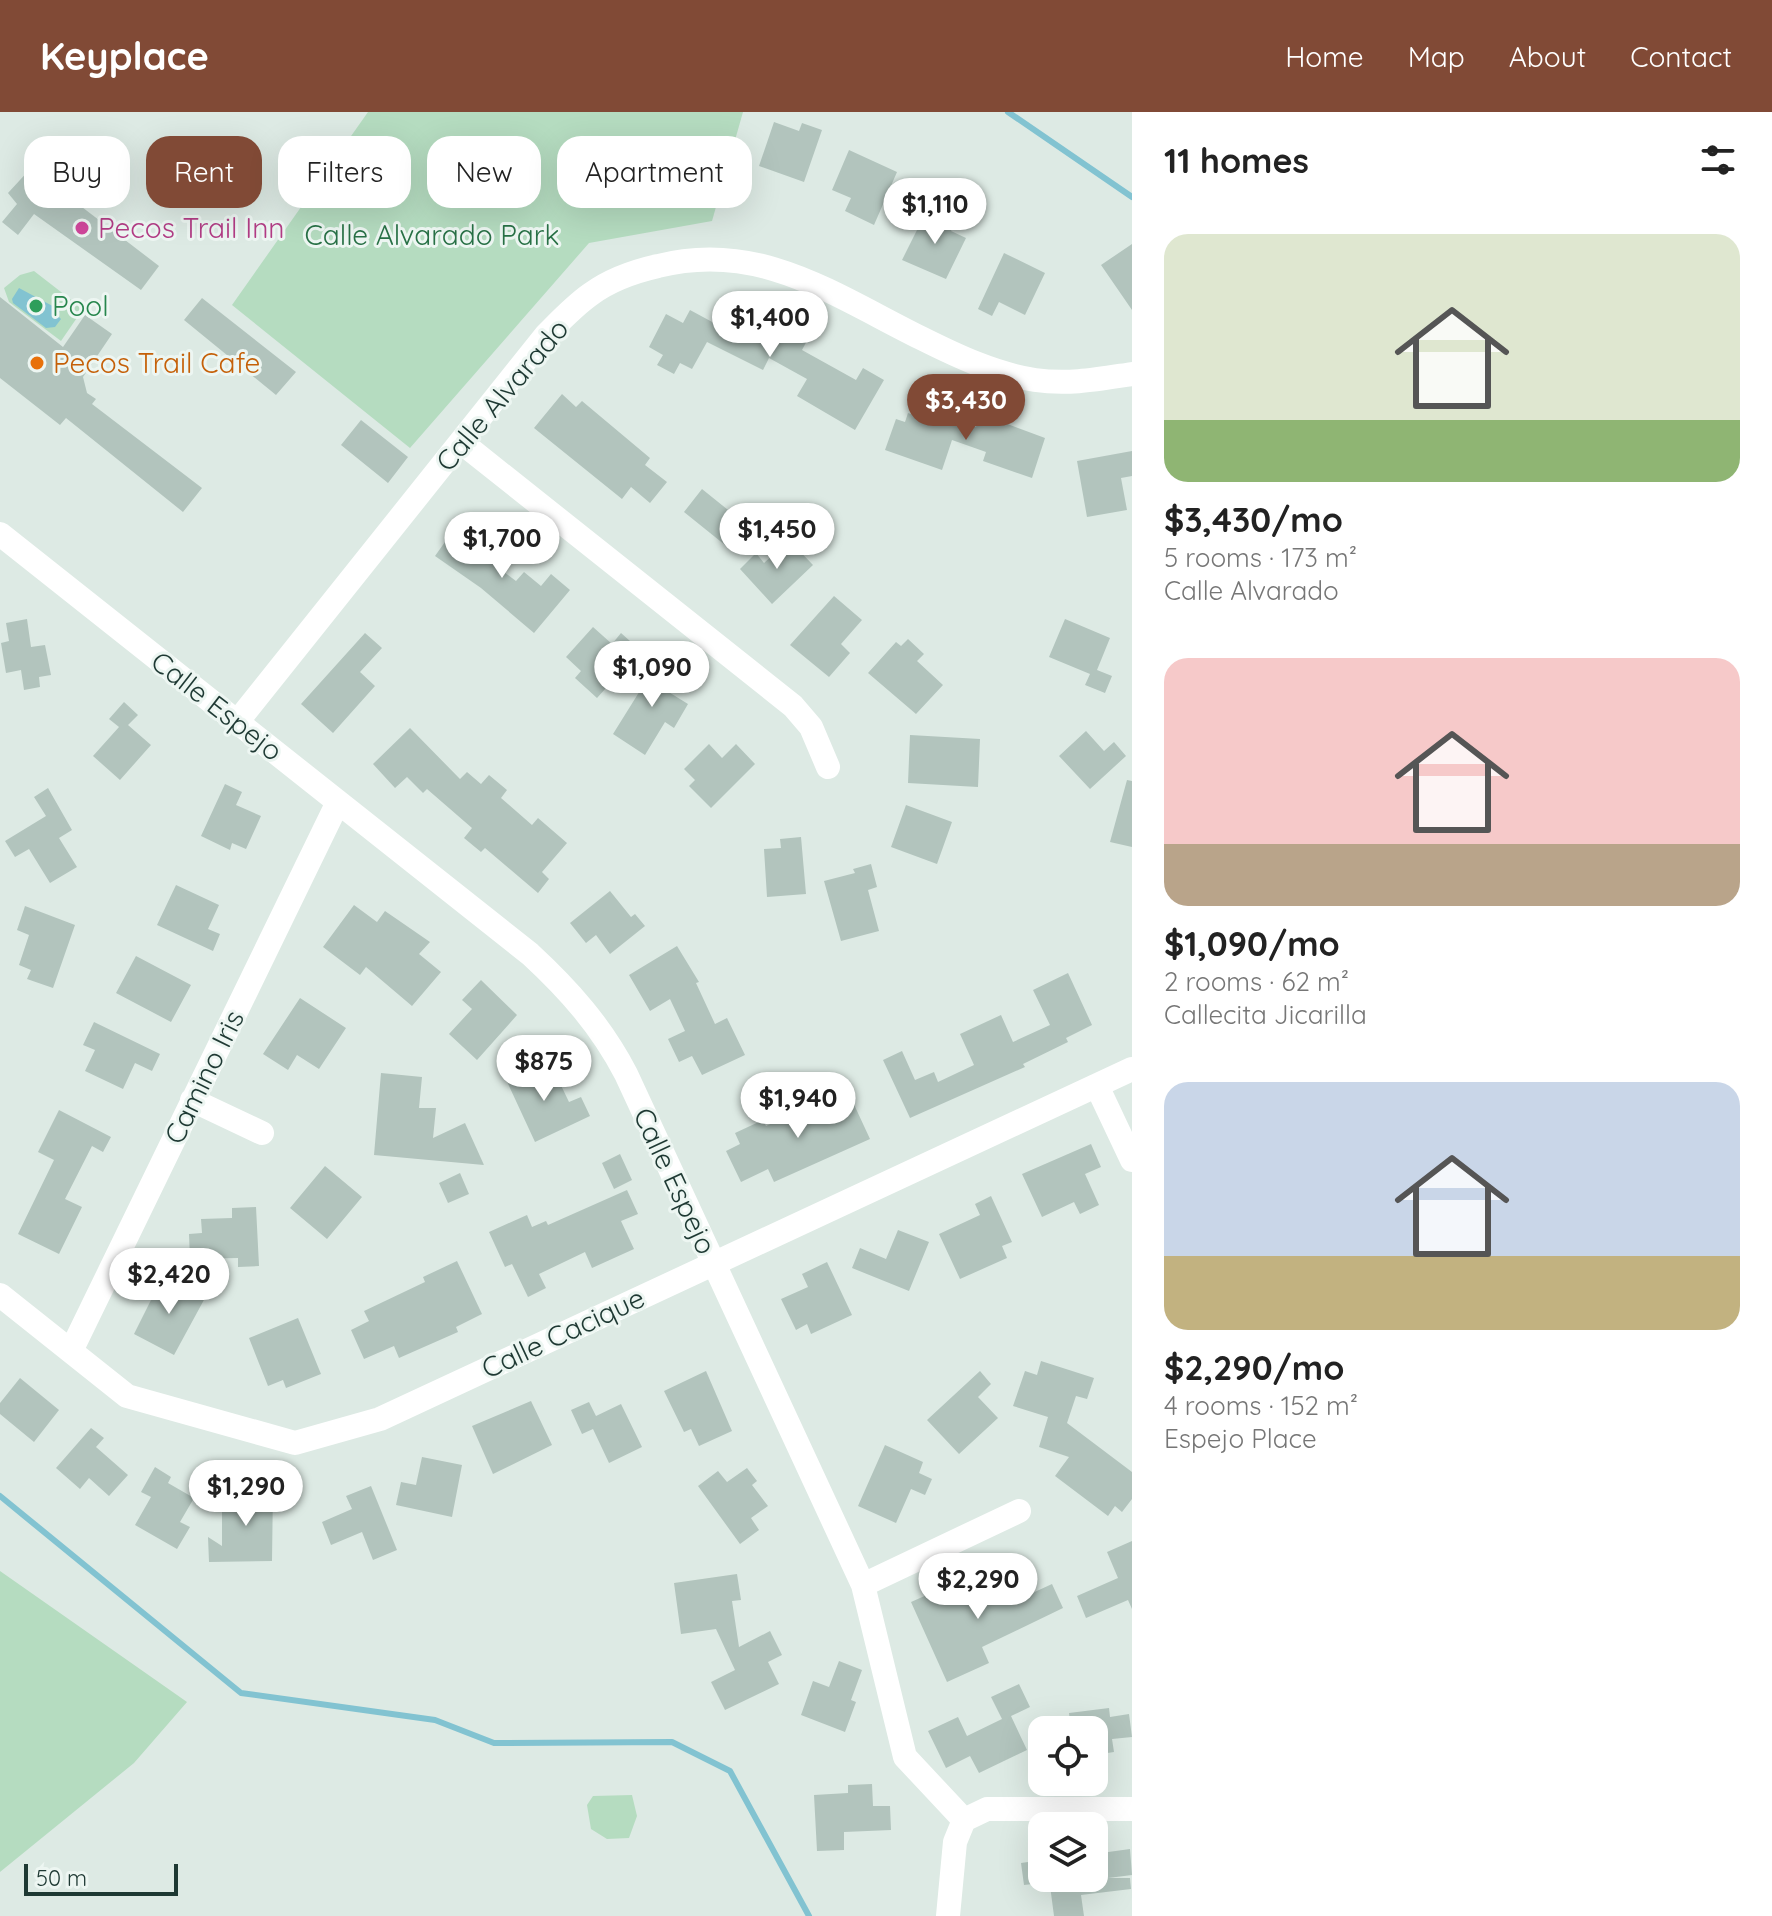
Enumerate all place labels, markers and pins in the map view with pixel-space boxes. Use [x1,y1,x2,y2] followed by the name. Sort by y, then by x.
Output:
[870,178,1000,246] pin: $1,110
[98,210,285,245] place label: Pecos Trail Inn
[73,219,91,237] marker: Pecos Trail Inn
[52,288,109,323] place label: Pool
[705,291,835,359] pin: $1,400
[27,297,45,315] marker: Pool
[53,345,260,380] place label: Pecos Trail Cafe
[28,354,46,372] marker: Pecos Trail Cafe
[901,374,1031,442] pin: $3,430
[712,503,842,571] pin: $1,450
[437,512,567,580] pin: $1,700
[587,641,717,709] pin: $1,090
[497,1035,591,1103] pin: $875
[733,1072,863,1140] pin: $1,940
[104,1248,234,1316] pin: $2,420
[181,1460,311,1528] pin: $1,290
[913,1553,1043,1621] pin: $2,290

